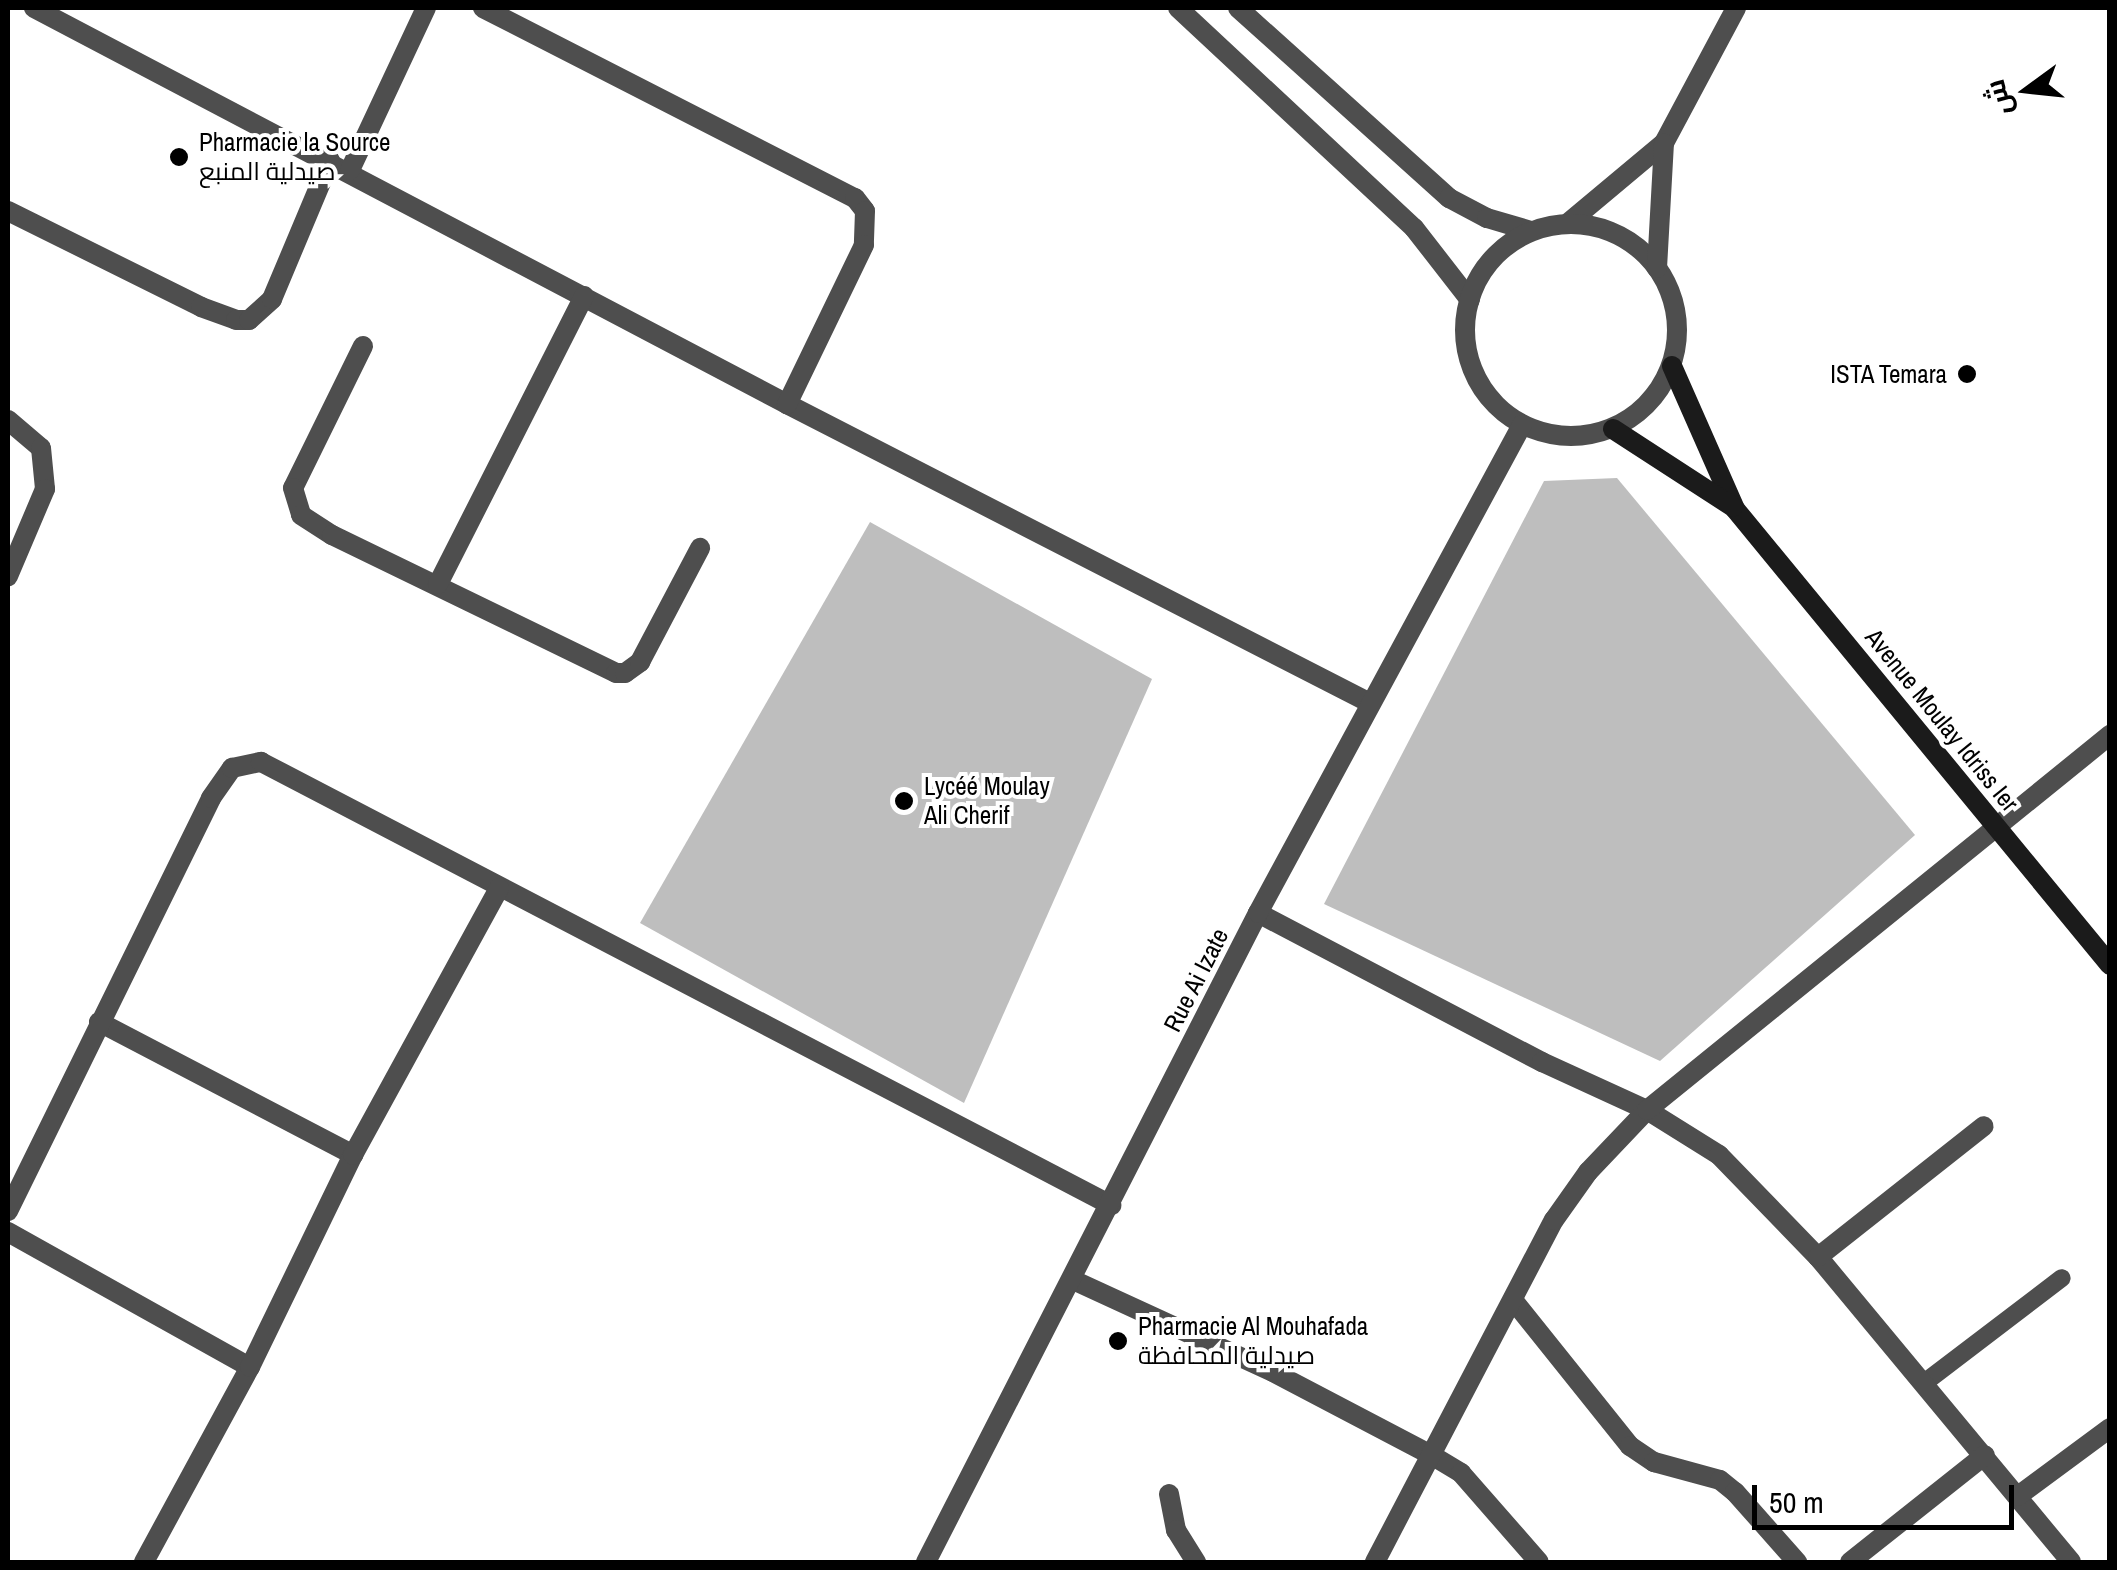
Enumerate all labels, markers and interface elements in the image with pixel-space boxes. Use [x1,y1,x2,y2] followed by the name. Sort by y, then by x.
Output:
[1977,40,2077,140] north arrow
[1975,75,2021,120] text: ش
[199,128,390,187] place label: Pharmacie la Source صيدلية المنبع
[168,146,190,168] marker: Pharmacie la Source صيدلية المنبع
[1829,359,1947,389] place label: ISTA Temara
[1956,363,1978,385] marker: ISTA Temara
[1859,623,2025,817] street label: Avenue Moulay Idriss Ier
[924,772,1050,831] place label: Lycéé Moulay Ali Cherif
[893,790,915,812] marker: Lycéé Moulay Ali Cherif
[1157,923,1235,1037] street label: Rue Ai Izate
[1138,1312,1369,1371] place label: Pharmacie Al Mouhafada صيدلية المحافظة
[1107,1330,1129,1352] marker: Pharmacie Al Mouhafada صيدلية المحافظة
[1757,1465,2020,1527] scale bar
[1769,1482,1824,1522] text: 50 m

